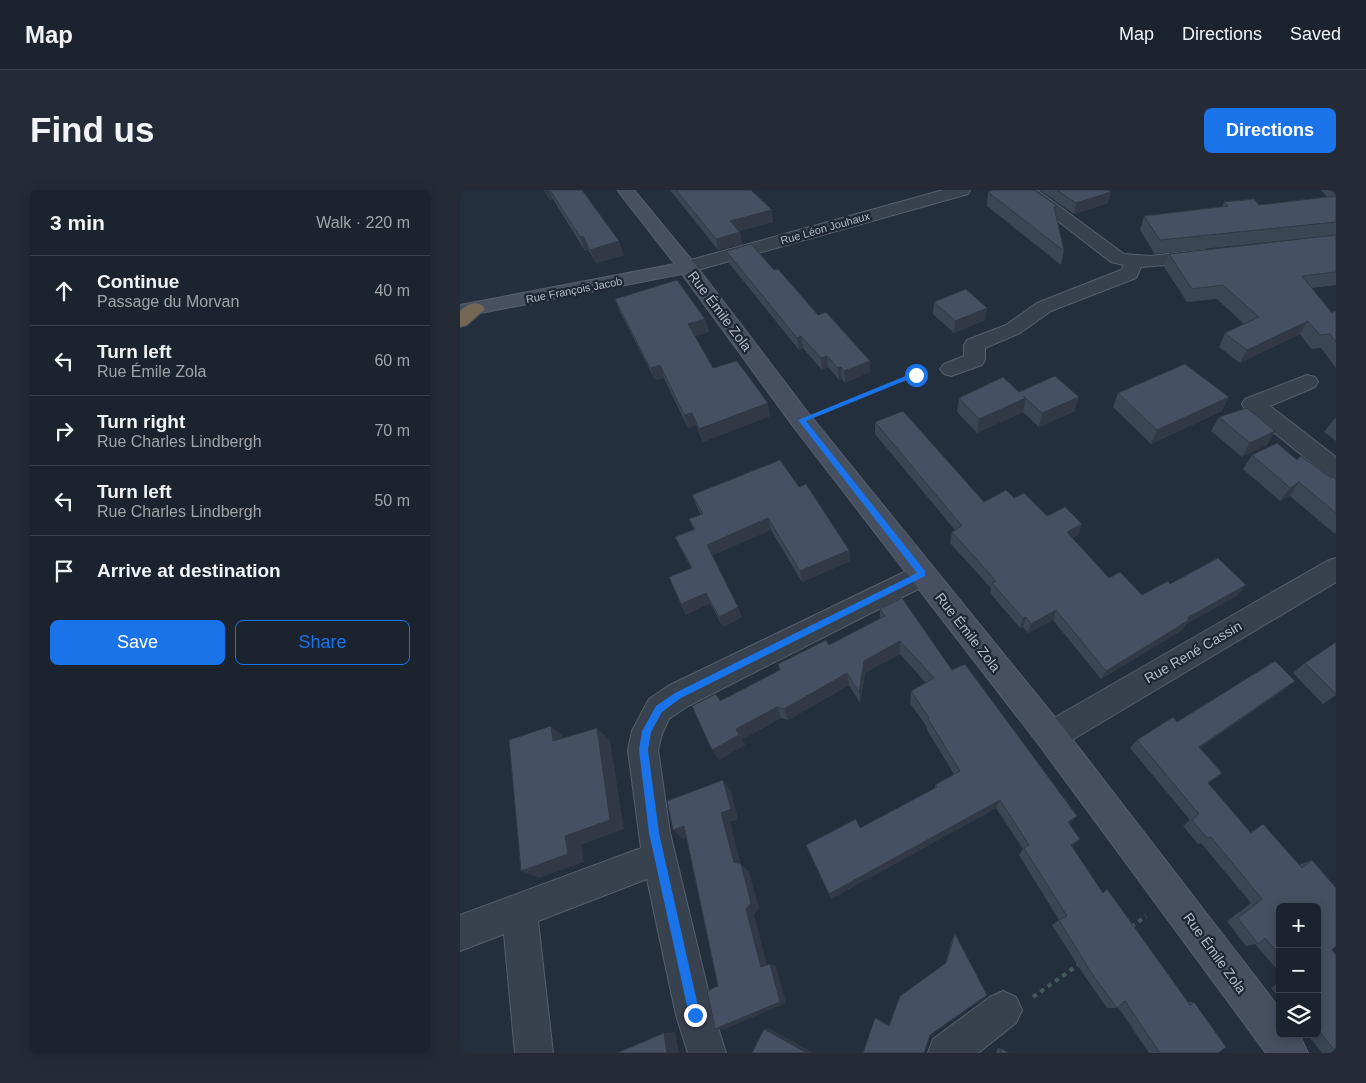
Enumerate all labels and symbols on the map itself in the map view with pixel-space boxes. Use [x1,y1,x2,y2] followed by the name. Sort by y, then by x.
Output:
[779,209,872,246] street label: Rue Léon Jouhaux
[685,268,755,354] street label: Rue Émile Zola
[525,275,623,305] street label: Rue François Jacob
[905,364,928,387] route start
[932,589,1004,675] street label: Rue Émile Zola
[1141,618,1245,686] street label: Rue René Cassin
[1180,910,1250,997] street label: Rue Émile Zola
[684,1004,707,1027] route end

